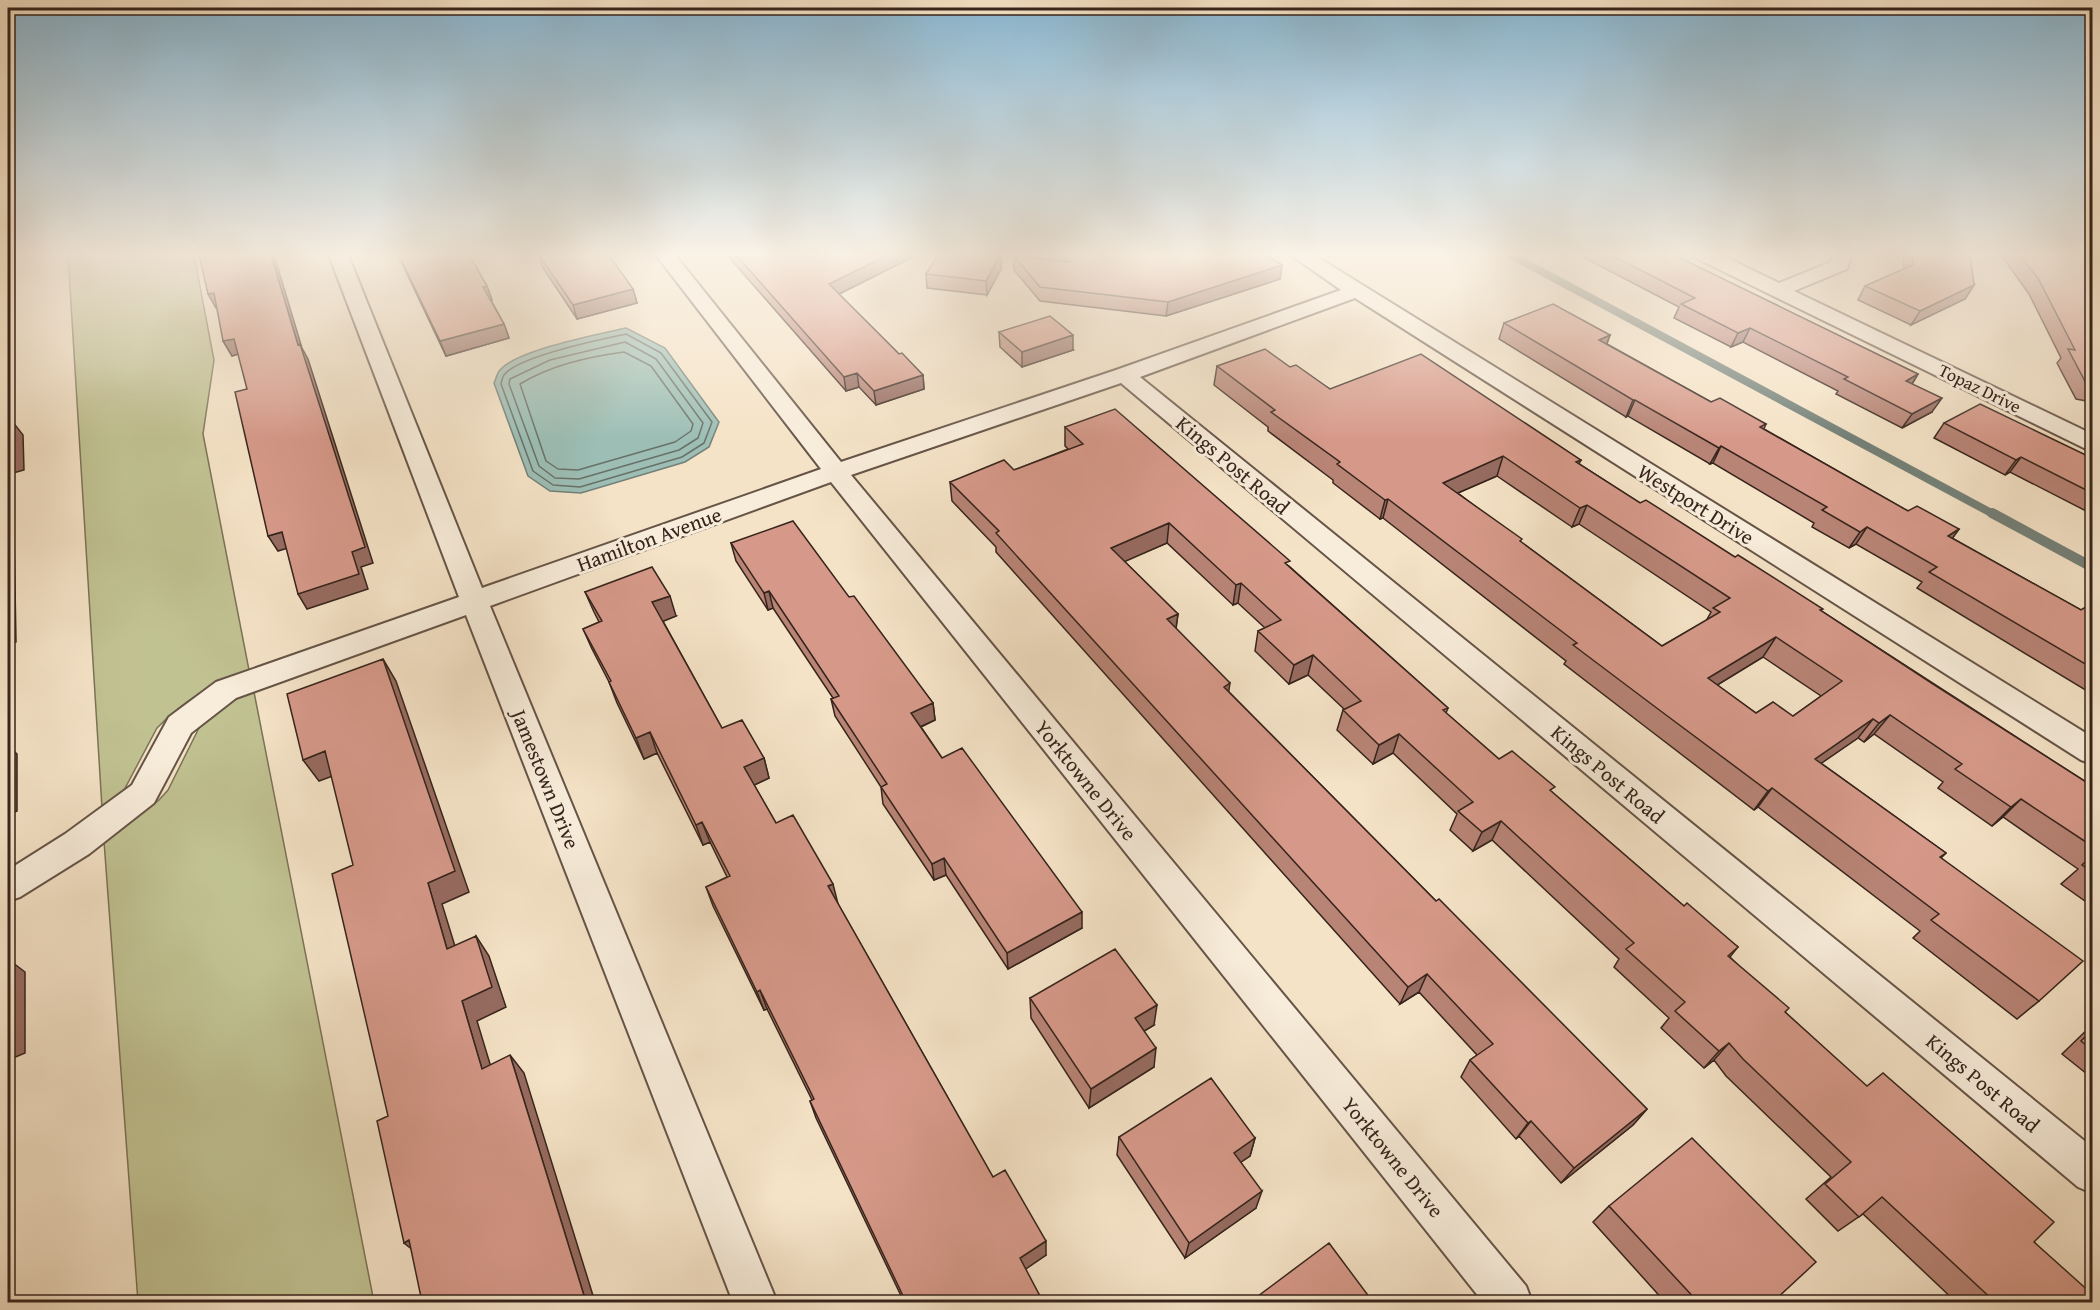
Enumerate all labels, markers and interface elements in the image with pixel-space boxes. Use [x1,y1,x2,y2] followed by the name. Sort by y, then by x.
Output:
[1934,356,2026,420] street label: Topaz Drive
[1169,408,1297,522] street label: Kings Post Road
[1632,456,1761,552] street label: Westport Drive
[572,498,726,580] street label: Hamilton Avenue
[503,702,588,854] street label: Jamestown Drive
[1028,713,1145,847] street label: Yorktowne Drive
[1544,717,1672,831] street label: Kings Post Road
[1919,1026,2047,1140] street label: Kings Post Road
[1335,1090,1452,1224] street label: Yorktowne Drive

